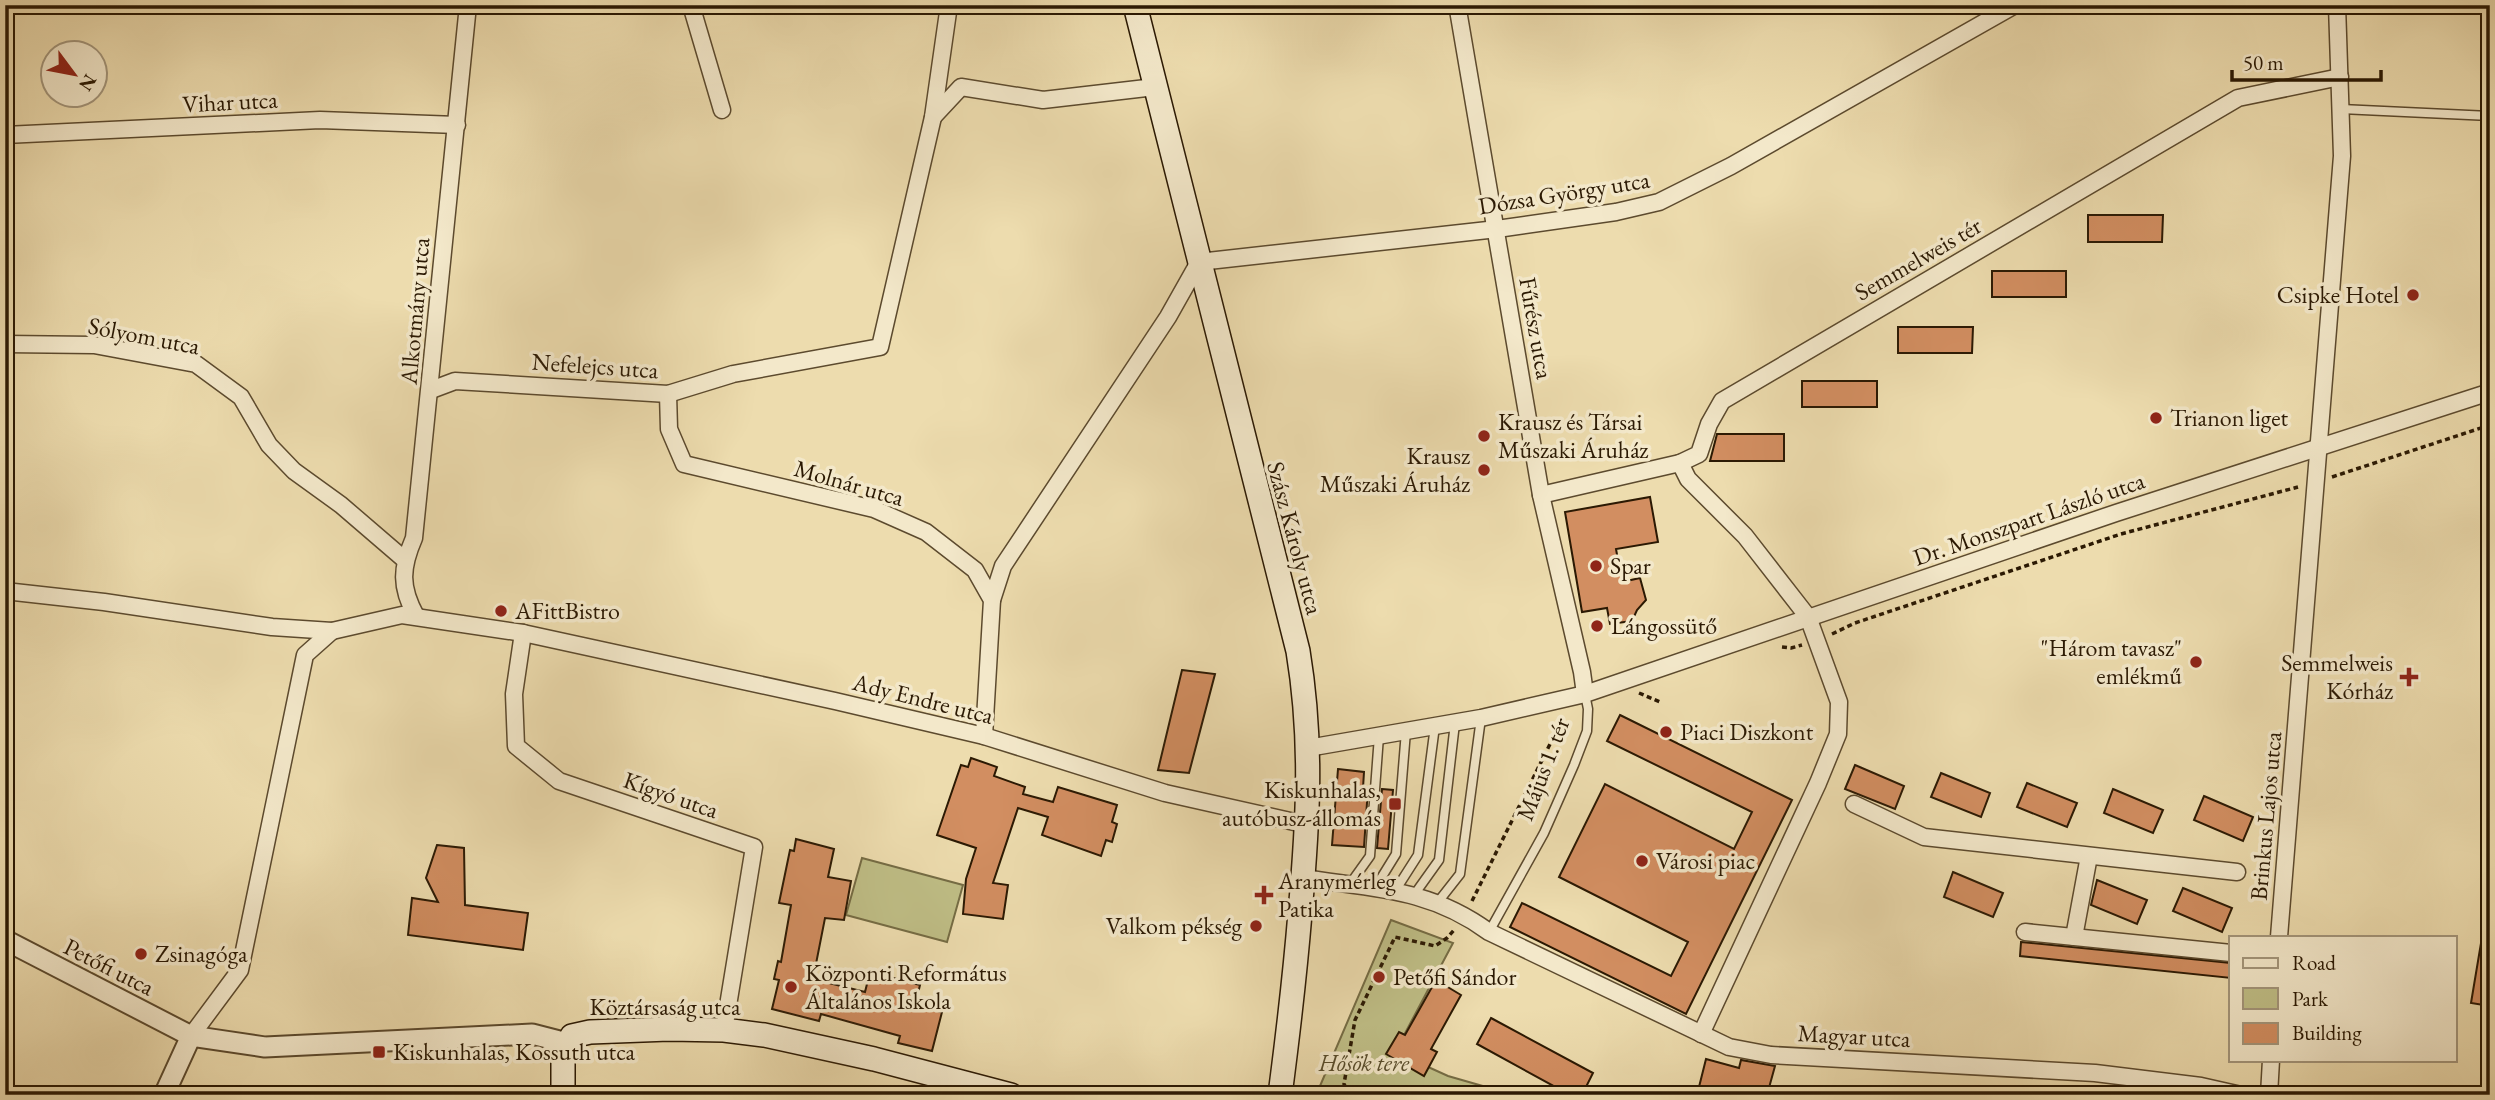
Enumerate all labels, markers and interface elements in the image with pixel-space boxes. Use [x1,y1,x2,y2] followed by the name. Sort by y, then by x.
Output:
[38,38,108,108] north arrow
[2232,38,2381,82] scale bar
[2243,49,2284,76] text: 50 m
[73,70,103,96] text: N
[182,84,279,119] street label: Vihar utca
[1476,164,1652,221] street label: Dózsa György utca
[1849,210,1987,307] street label: Semmelweis tér
[393,236,436,387] street label: Alkotmány utca
[1512,274,1561,382] street label: Fűrész utca
[2277,279,2399,310] place label: Csipke Hotel
[2405,287,2421,303] marker: Csipke Hotel
[86,310,203,362] street label: Sólyom utca
[531,346,660,385] street label: Nefelejcs utca
[2170,402,2289,433] place label: Trianon liget
[1498,406,1648,465] place label: Krausz és Társai Műszaki Áruház
[2148,410,2164,426] marker: Trianon liget
[1476,428,1492,444] marker: Krausz és Társai Műszaki Áruház
[1320,440,1470,499] place label: Krausz Műszaki Áruház
[791,452,908,513] street label: Molnár utca
[1260,458,1331,618] street label: Szász Károly utca
[1476,462,1492,478] marker: Krausz Műszaki Áruház
[1909,464,2149,573] street label: Dr. Monszpart László utca
[1610,550,1651,581] place label: Spar
[1588,558,1604,574] marker: Spar
[514,595,620,626] place label: AFittBistro
[493,603,509,619] marker: AFittBistro
[1611,610,1717,641] place label: Lángossütő
[1589,618,1605,634] marker: Lángossütő
[2041,632,2182,691] place label: "Három tavasz" emlékmű
[2281,647,2393,706] place label: Semmelweis Kórház
[2188,654,2204,670] marker: "Három tavasz" emlékmű
[849,666,997,731] street label: Ady Endre utca
[2399,667,2419,687] marker: Semmelweis Kórház
[1509,713,1576,825] street label: Május 1. tér
[1680,716,1814,747] place label: Piaci Diszkont
[1658,724,1674,740] marker: Piaci Diszkont
[2243,730,2288,902] street label: Brinkus Lajos utca
[620,764,723,825] street label: Kígyó utca
[1222,774,1381,833] place label: Kiskunhalas, autóbusz-állomás
[1387,796,1403,812] marker: Kiskunhalas, autóbusz-állomás
[1656,845,1755,876] place label: Városi piac
[1634,853,1650,869] marker: Városi piac
[1277,865,1397,924] place label: Aranymérleg Patika
[1256,887,1272,903] marker: Aranymérleg Patika
[1106,910,1243,941] place label: Valkom pékség
[1248,918,1264,934] marker: Valkom pékség
[59,931,160,1003] street label: Petőfi utca
[2229,936,2456,1062] legend
[155,938,248,969] place label: Zsinagóga
[133,946,149,962] marker: Zsinagóga
[2292,949,2336,976] text: Road
[804,957,1007,1016] place label: Központi Református Általános Iskola
[1393,961,1517,992] place label: Petőfi Sándor
[1371,969,1387,985] marker: Petőfi Sándor
[783,979,799,995] marker: Központi Református Általános Iskola
[2292,985,2329,1012] text: Park
[589,991,741,1022] street label: Köztársaság utca
[1797,1017,1912,1054] street label: Magyar utca
[2292,1019,2362,1046] text: Building
[393,1036,636,1067] place label: Kiskunhalas, Kossuth utca
[371,1044,387,1060] marker: Kiskunhalas, Kossuth utca
[1318,1047,1410,1078] park label: Hősök tere

